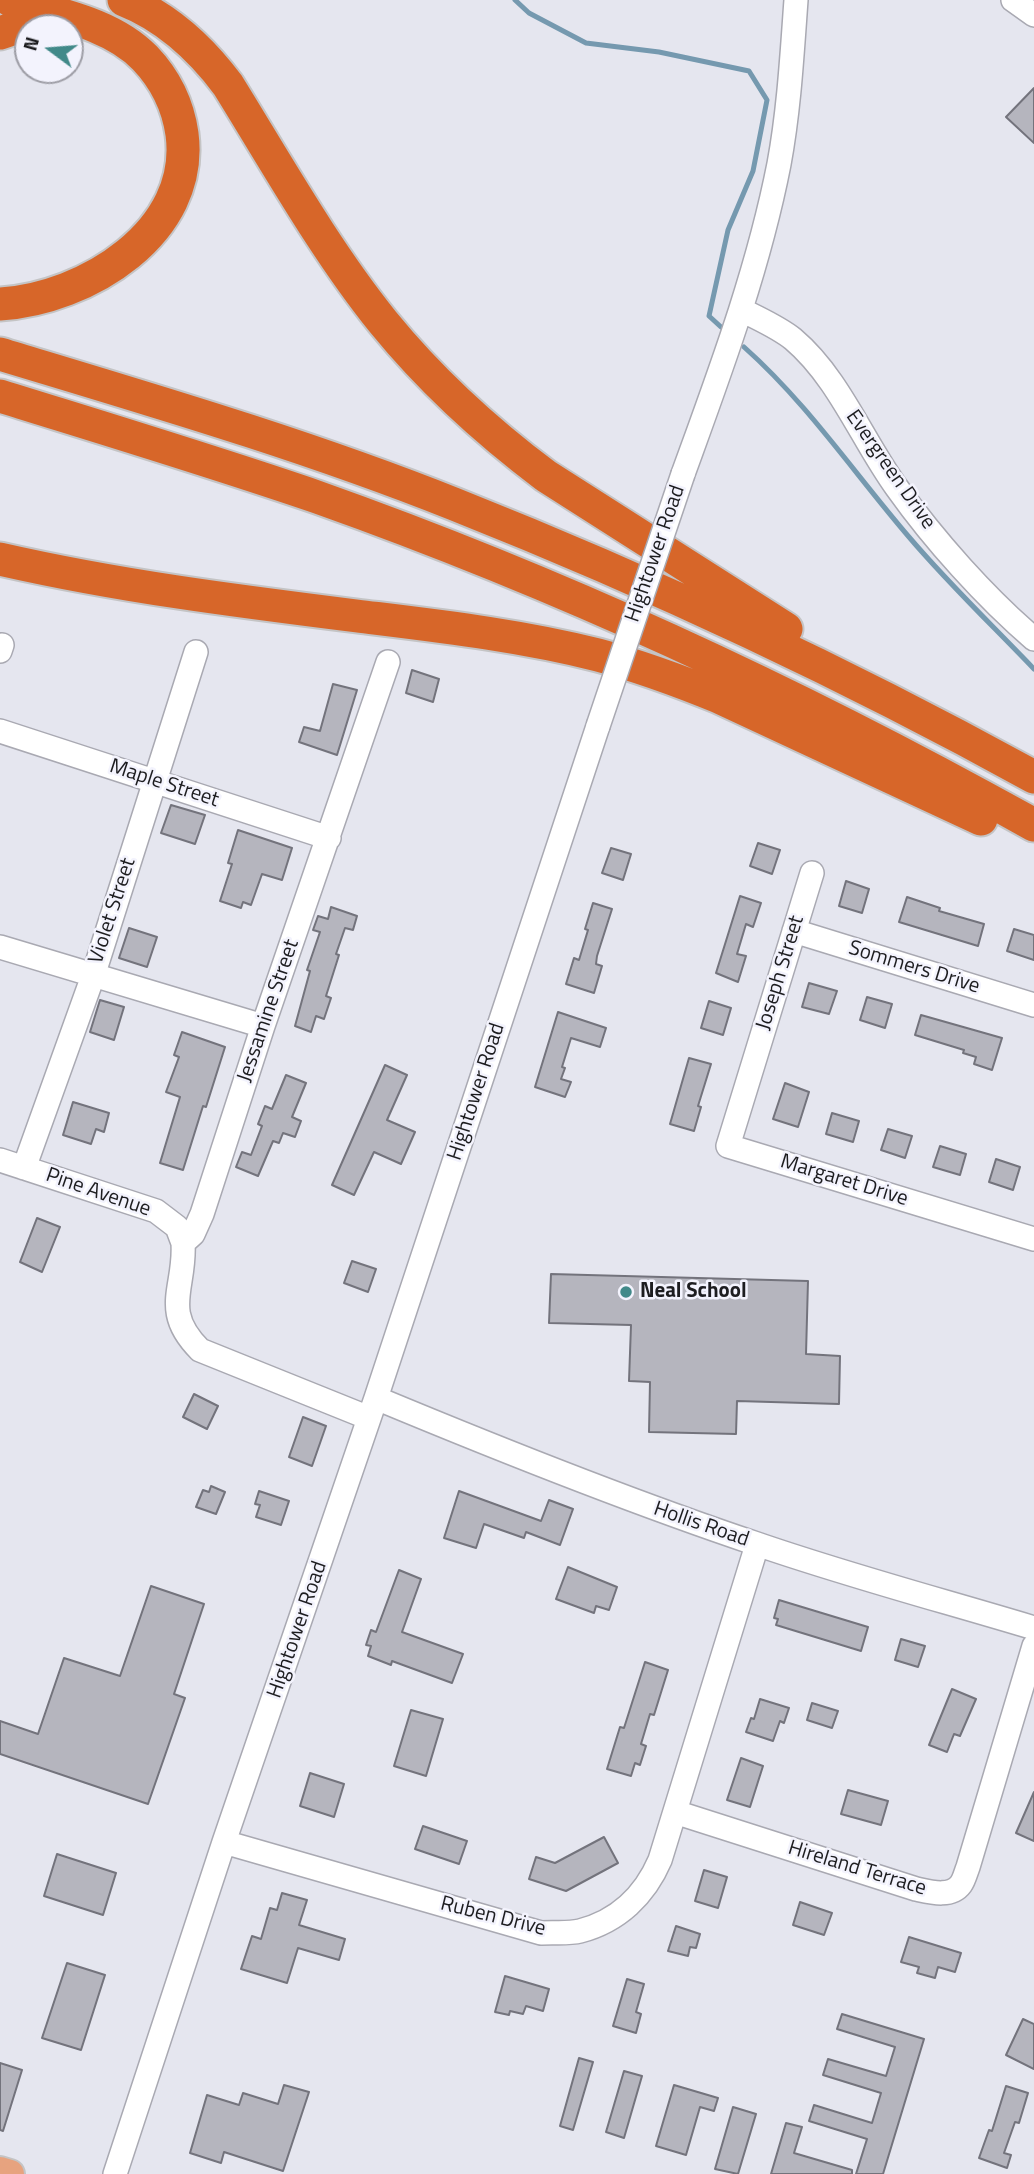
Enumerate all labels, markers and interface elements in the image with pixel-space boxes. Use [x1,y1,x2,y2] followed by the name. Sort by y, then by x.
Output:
[14,14,84,84] north arrow
[14,33,46,54] text: N
[840,405,940,535] street label: Evergreen Drive
[621,482,691,626] street label: Hightower Road
[106,754,222,814] street label: Maple Street
[84,855,142,967] street label: Violet Street
[752,913,810,1033] street label: Joseph Street
[233,936,305,1086] street label: Jessamine Street
[845,936,983,1000] street label: Sommers Drive
[443,1020,511,1164] street label: Hightower Road
[777,1150,911,1212] street label: Margaret Drive
[42,1163,154,1223] street label: Pine Avenue
[640,1279,747,1305] place label: Neal School
[618,1284,634,1300] marker: Neal School
[650,1497,752,1553] street label: Hollis Road
[263,1558,333,1702] street label: Hightower Road
[785,1836,929,1902] street label: Hireland Terrace
[438,1892,548,1942] street label: Ruben Drive

